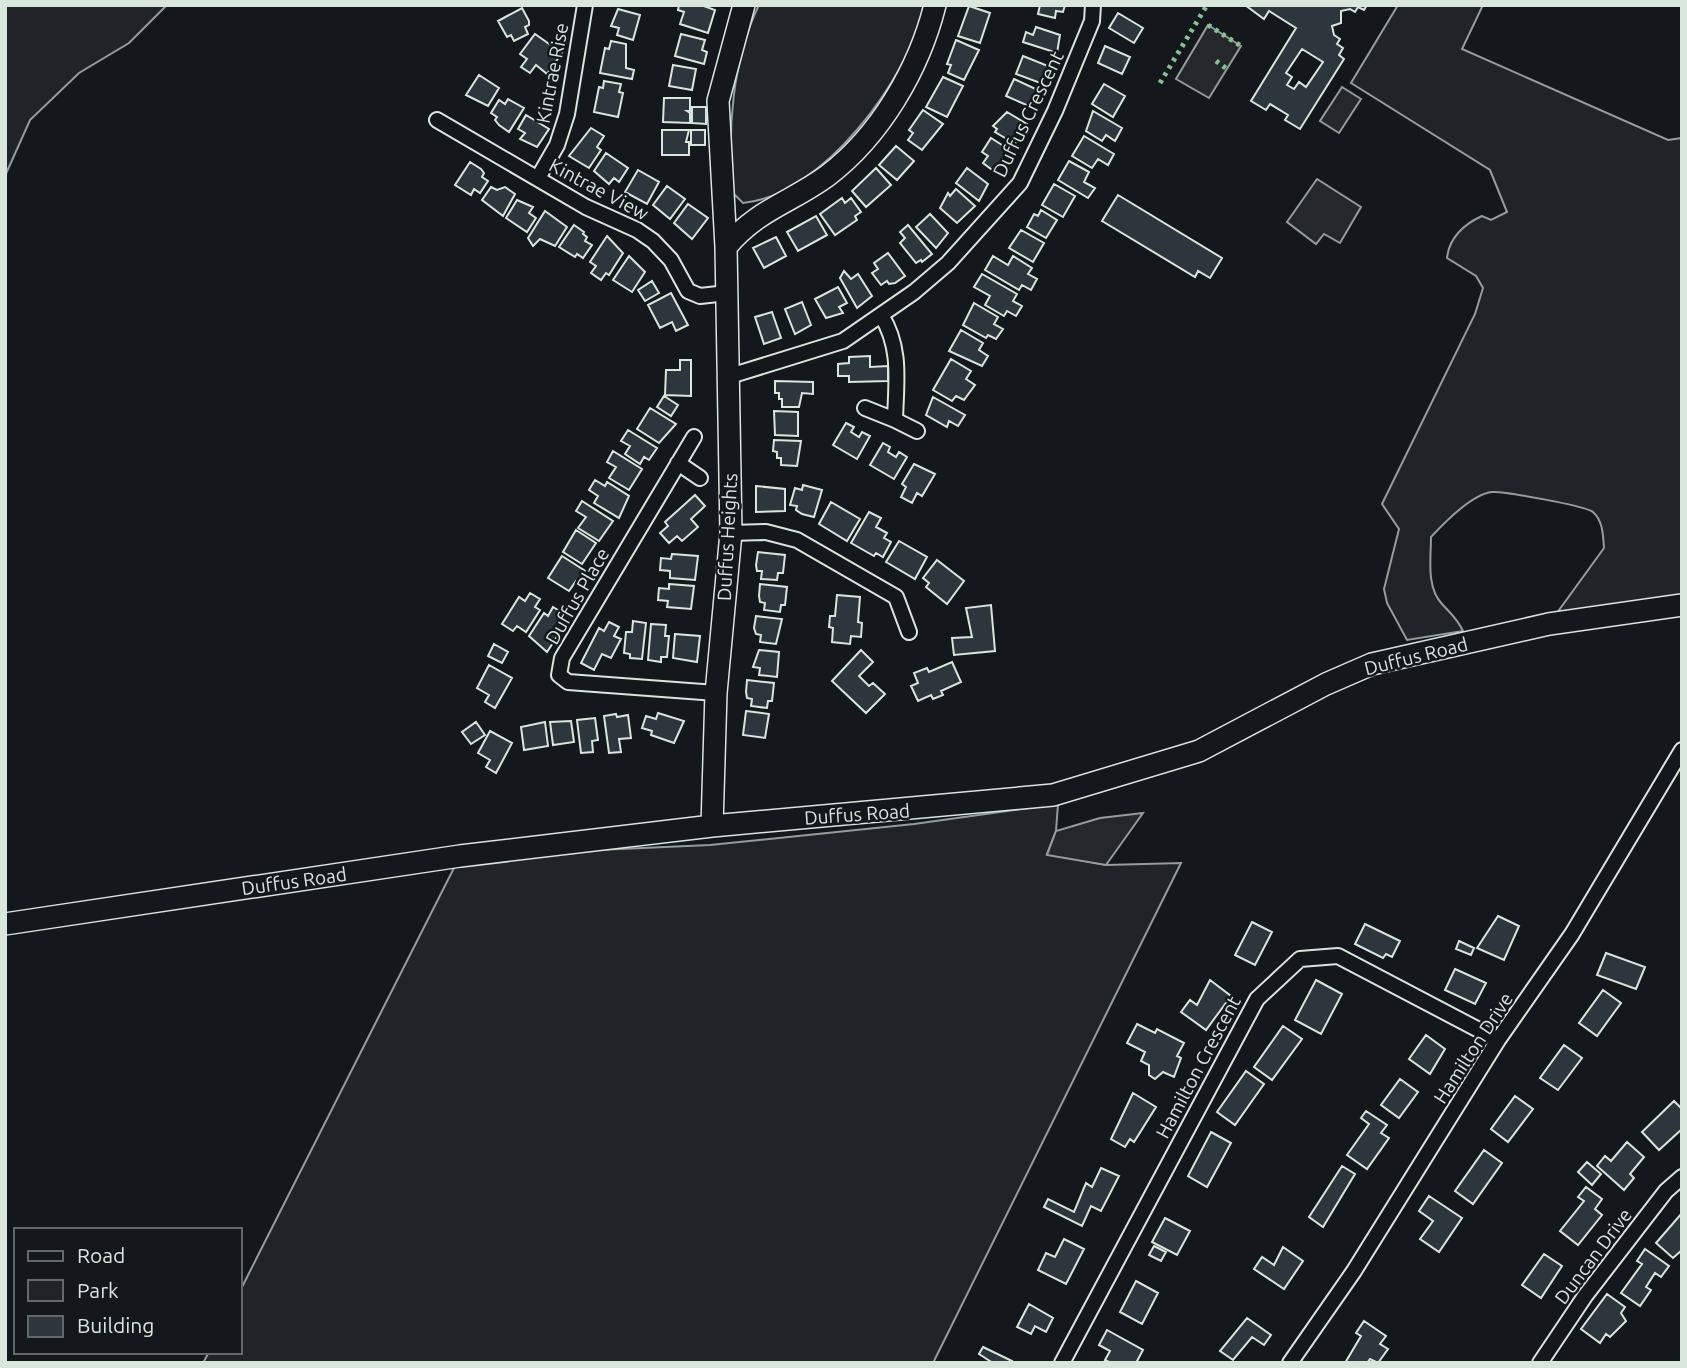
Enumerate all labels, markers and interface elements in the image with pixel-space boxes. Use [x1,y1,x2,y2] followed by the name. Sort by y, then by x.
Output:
[531,21,573,125] street label: Kintrae Rise
[988,47,1068,181] street label: Duffus Crescent
[546,154,653,224] street label: Kintrae View
[713,472,741,602] street label: Duffus Heights
[541,544,613,648] street label: Duffus Place
[1362,633,1470,679] street label: Duffus Road
[803,799,911,829] street label: Duffus Road
[240,863,348,899] street label: Duffus Road
[1429,988,1517,1108] street label: Hamilton Drive
[1151,992,1245,1142] street label: Hamilton Crescent
[1550,1204,1636,1308] street label: Duncan Drive
[14,1228,242,1354] legend
[77,1243,125,1267] text: Road
[77,1278,119,1302] text: Park
[77,1313,154,1337] text: Building

